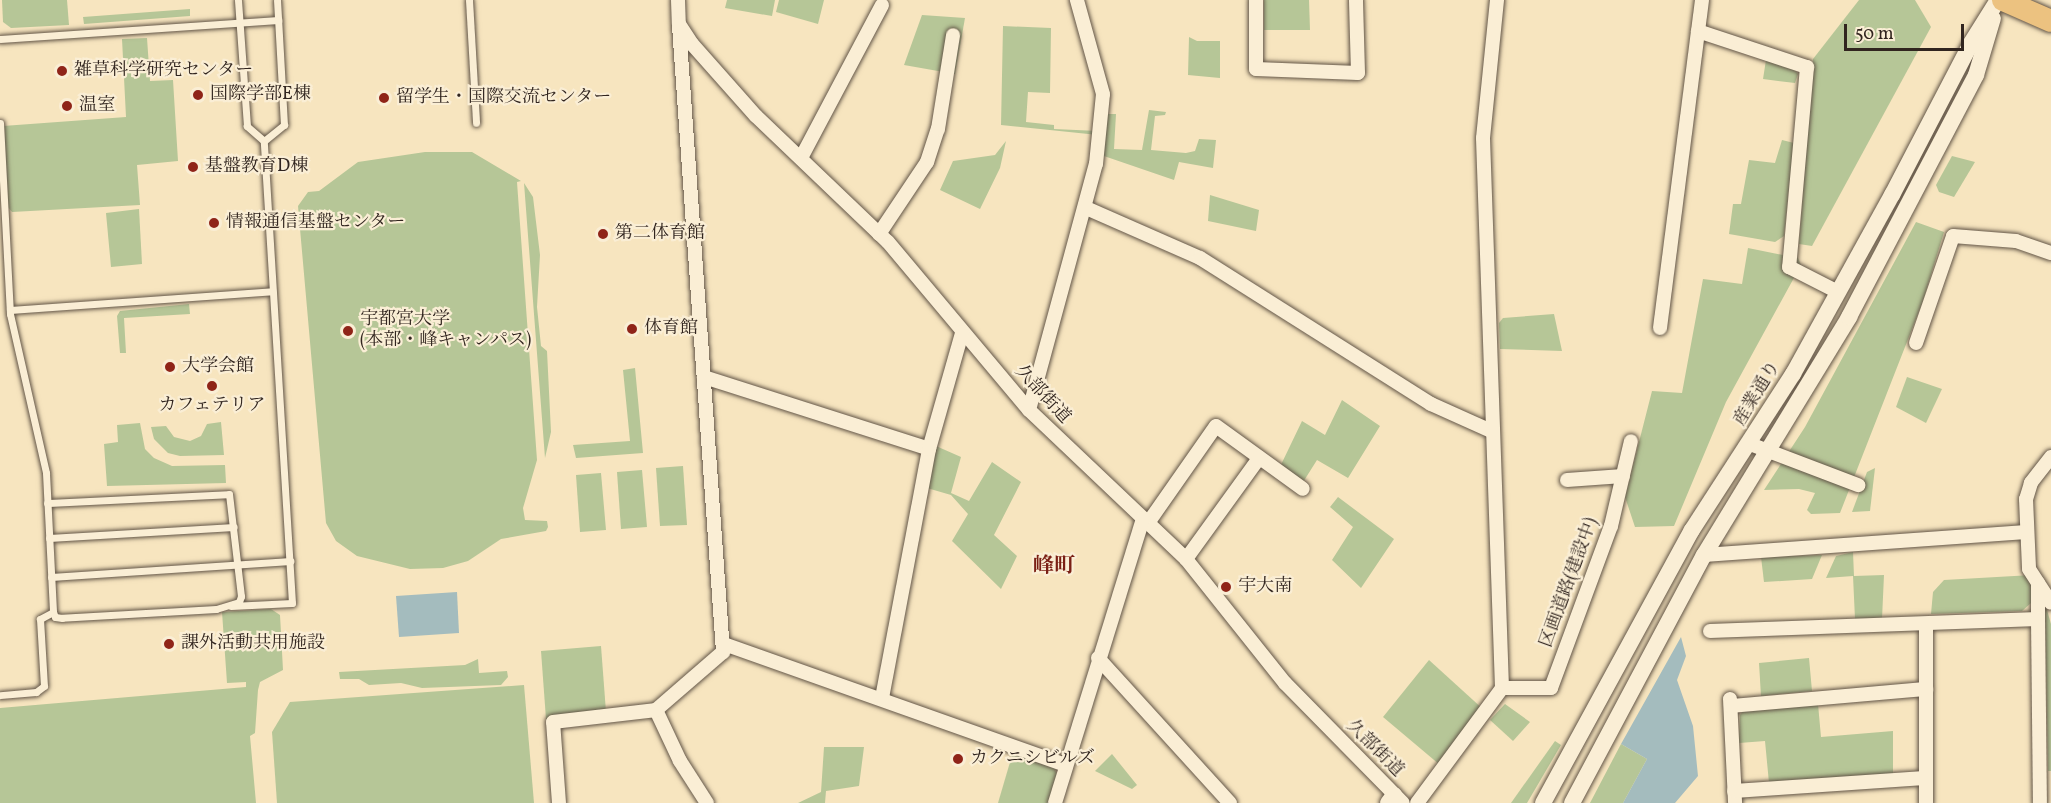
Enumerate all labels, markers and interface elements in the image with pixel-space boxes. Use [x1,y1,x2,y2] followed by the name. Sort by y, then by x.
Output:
[1847,12,1967,50] scale bar
[1855,22,1894,47] text: 50 m
[74,60,254,82] place label: 雑草科学研究センター
[55,64,69,78] marker: 雑草科学研究センター
[210,84,311,106] place label: 国際学部E棟
[396,87,612,109] place label: 留学生・国際交流センター
[191,88,205,102] marker: 国際学部E棟
[377,91,391,105] marker: 留学生・国際交流センター
[79,95,115,117] place label: 温室
[60,99,74,113] marker: 温室
[205,156,308,178] place label: 基盤教育D棟
[186,160,200,174] marker: 基盤教育D棟
[226,212,406,234] place label: 情報通信基盤センター
[207,216,221,230] marker: 情報通信基盤センター
[615,223,705,245] place label: 第二体育館
[596,227,610,241] marker: 第二体育館
[360,310,532,352] place label: 宇都宮大学 (本部・峰キャンパス)
[644,318,698,340] place label: 体育館
[625,322,639,336] marker: 体育館
[341,324,355,338] marker: 宇都宮大学 (本部・峰キャンパス)
[182,356,254,378] place label: 大学会館
[1730,358,1786,430] street label: 産業通り
[163,360,177,374] marker: 大学会館
[1010,361,1074,429] street label: 久部街道
[205,379,219,393] marker: カフェテリア
[158,395,266,417] place label: カフェテリア
[1537,515,1603,651] street label: 区画道路(建設中)
[1033,554,1075,580] district label: 峰町
[1238,576,1292,598] place label: 宇大南
[1219,580,1233,594] marker: 宇大南
[181,633,325,655] place label: 課外活動共用施設
[162,637,176,651] marker: 課外活動共用施設
[1341,716,1407,782] street label: 久部街道
[970,748,1096,770] place label: カクニシビルズ
[951,752,965,766] marker: カクニシビルズ

